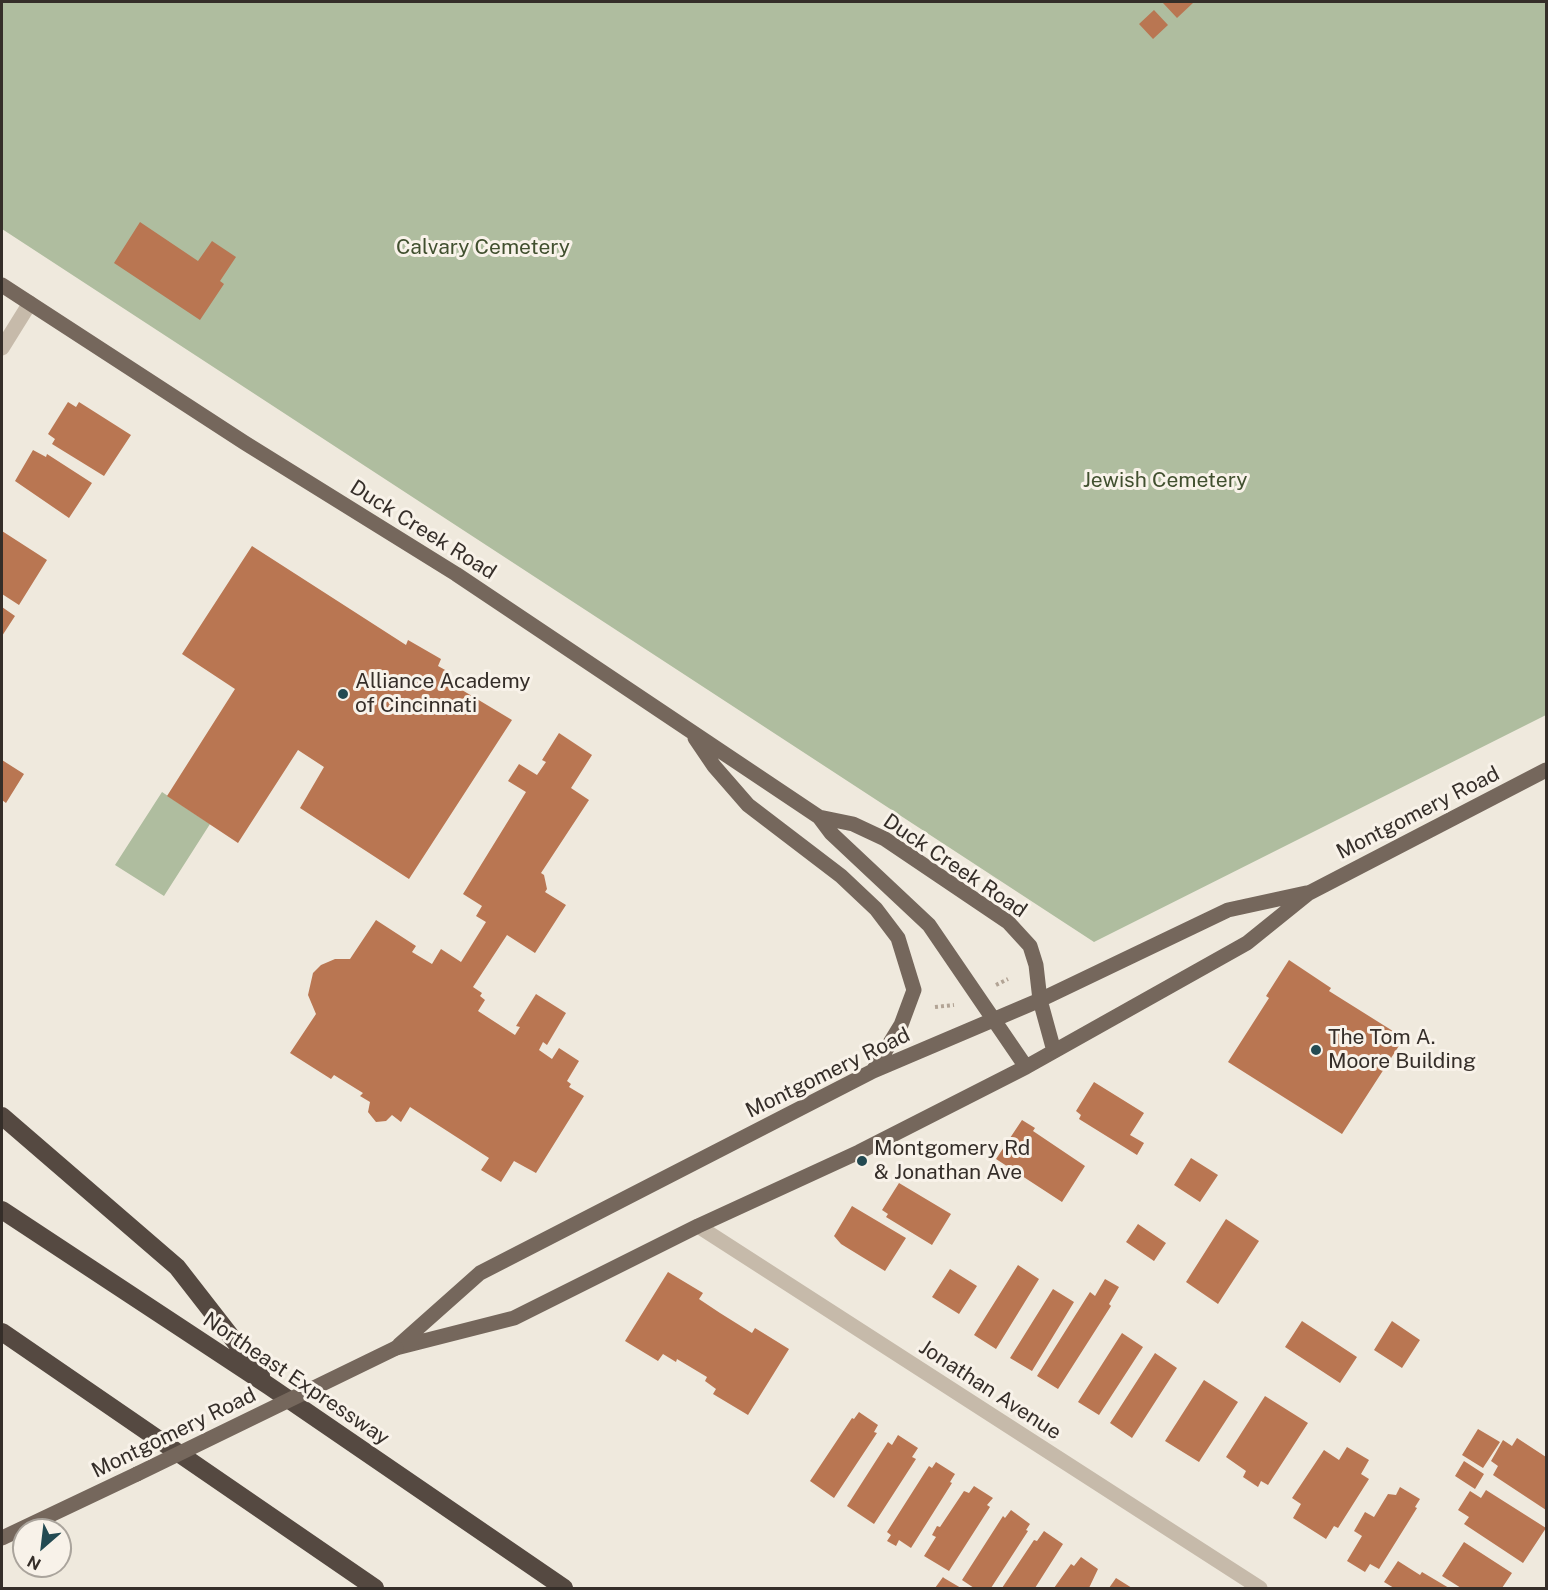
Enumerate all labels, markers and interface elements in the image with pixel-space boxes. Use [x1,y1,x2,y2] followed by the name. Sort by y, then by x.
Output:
[396,235,570,261] park label: Calvary Cemetery
[1083,468,1247,494] park label: Jewish Cemetery
[345,475,501,585] street label: Duck Creek Road
[355,669,530,719] place label: Alliance Academy of Cincinnati
[336,687,350,701] marker: Alliance Academy of Cincinnati
[1332,761,1504,865] street label: Montgomery Road
[878,809,1032,923] street label: Duck Creek Road
[742,1022,914,1124] street label: Montgomery Road
[1328,1025,1476,1075] place label: The Tom A. Moore Building
[1309,1043,1323,1057] marker: The Tom A. Moore Building
[874,1136,1030,1186] place label: Montgomery Rd & Jonathan Ave
[855,1154,869,1168] marker: Montgomery Rd & Jonathan Ave
[198,1307,394,1451] street label: Northeast Expressway
[914,1335,1066,1445] street label: Jonathan Avenue
[88,1382,260,1484] street label: Montgomery Road
[12,1518,72,1578] north arrow
[24,1551,44,1574] text: N

